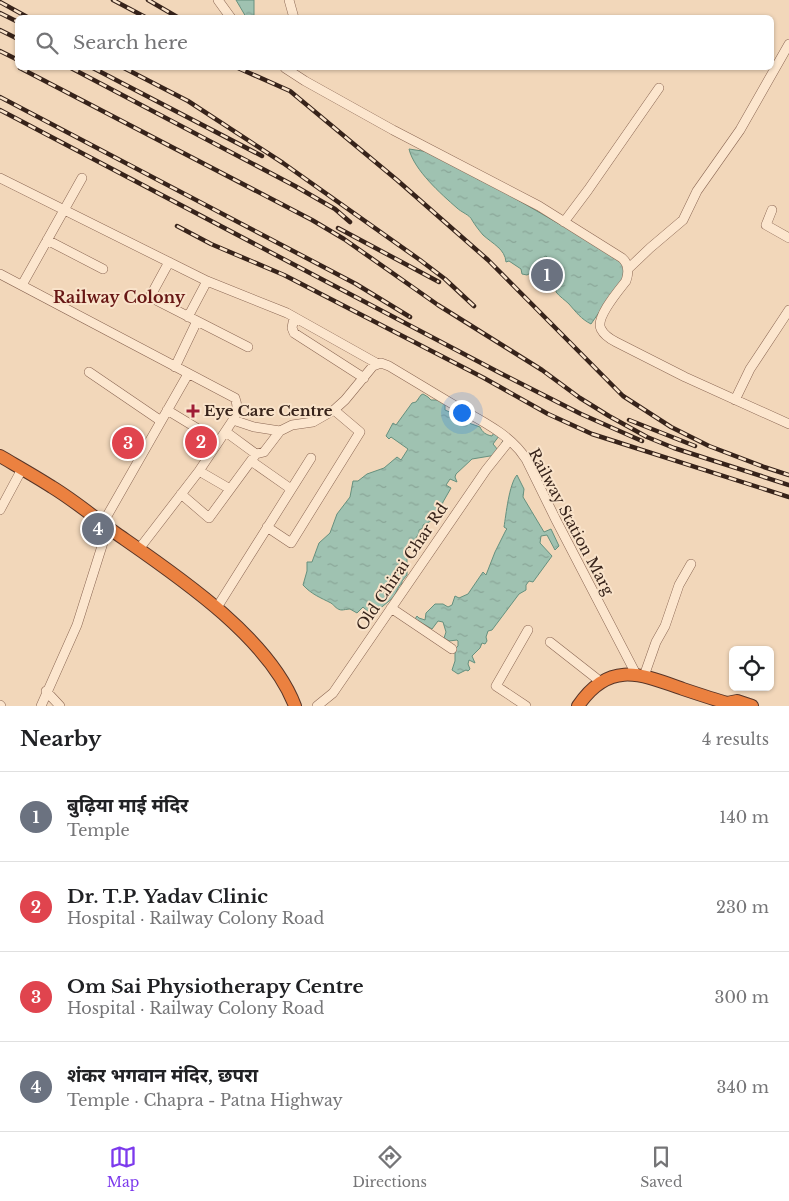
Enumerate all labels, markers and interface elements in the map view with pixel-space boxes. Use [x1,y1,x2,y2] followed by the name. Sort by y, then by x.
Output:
[15,15,774,70] search box
[33,29,61,57] icon: search
[73,31,188,54] text: Search here
[531,256,563,294] pin: 1
[53,287,186,307] district label: Railway Colony
[449,400,475,426] your location
[204,401,333,420] place label: Eye Care Centre
[186,404,200,418] marker: Eye Care Centre
[185,423,217,461] pin: 2
[112,424,144,462] pin: 3
[525,445,619,599] street label: Railway Station Marg
[352,499,451,634] street label: Old Chirai Ghar Rd
[82,510,114,548] pin: 4
[729,646,774,691] map controls
[729,646,774,691] button: locate
[20,726,101,752] text: Nearby
[702,729,769,749] text: 4 results
[67,794,188,817] text: बुढ़िया माई मंदिर
[33,807,39,827] text: 1
[719,807,769,827] text: 140 m
[67,820,130,840] text: Temple
[67,885,268,908] text: Dr. T.P. Yadav Clinic
[31,897,41,917] text: 2
[716,897,769,917] text: 230 m
[67,908,324,928] text: Hospital · Railway Colony Road
[67,975,364,998] text: Om Sai Physiotherapy Centre
[31,987,41,1007] text: 3
[715,987,769,1007] text: 300 m
[67,998,324,1018] text: Hospital · Railway Colony Road
[67,1064,258,1087] text: शंकर भगवान मंदिर, छपरा
[31,1077,41,1097] text: 4
[717,1077,769,1097] text: 340 m
[67,1090,343,1110] text: Temple · Chapra - Patna Highway
[107,1143,139,1191] tab: Map
[352,1143,427,1191] tab: Directions
[640,1143,682,1191] tab: Saved

